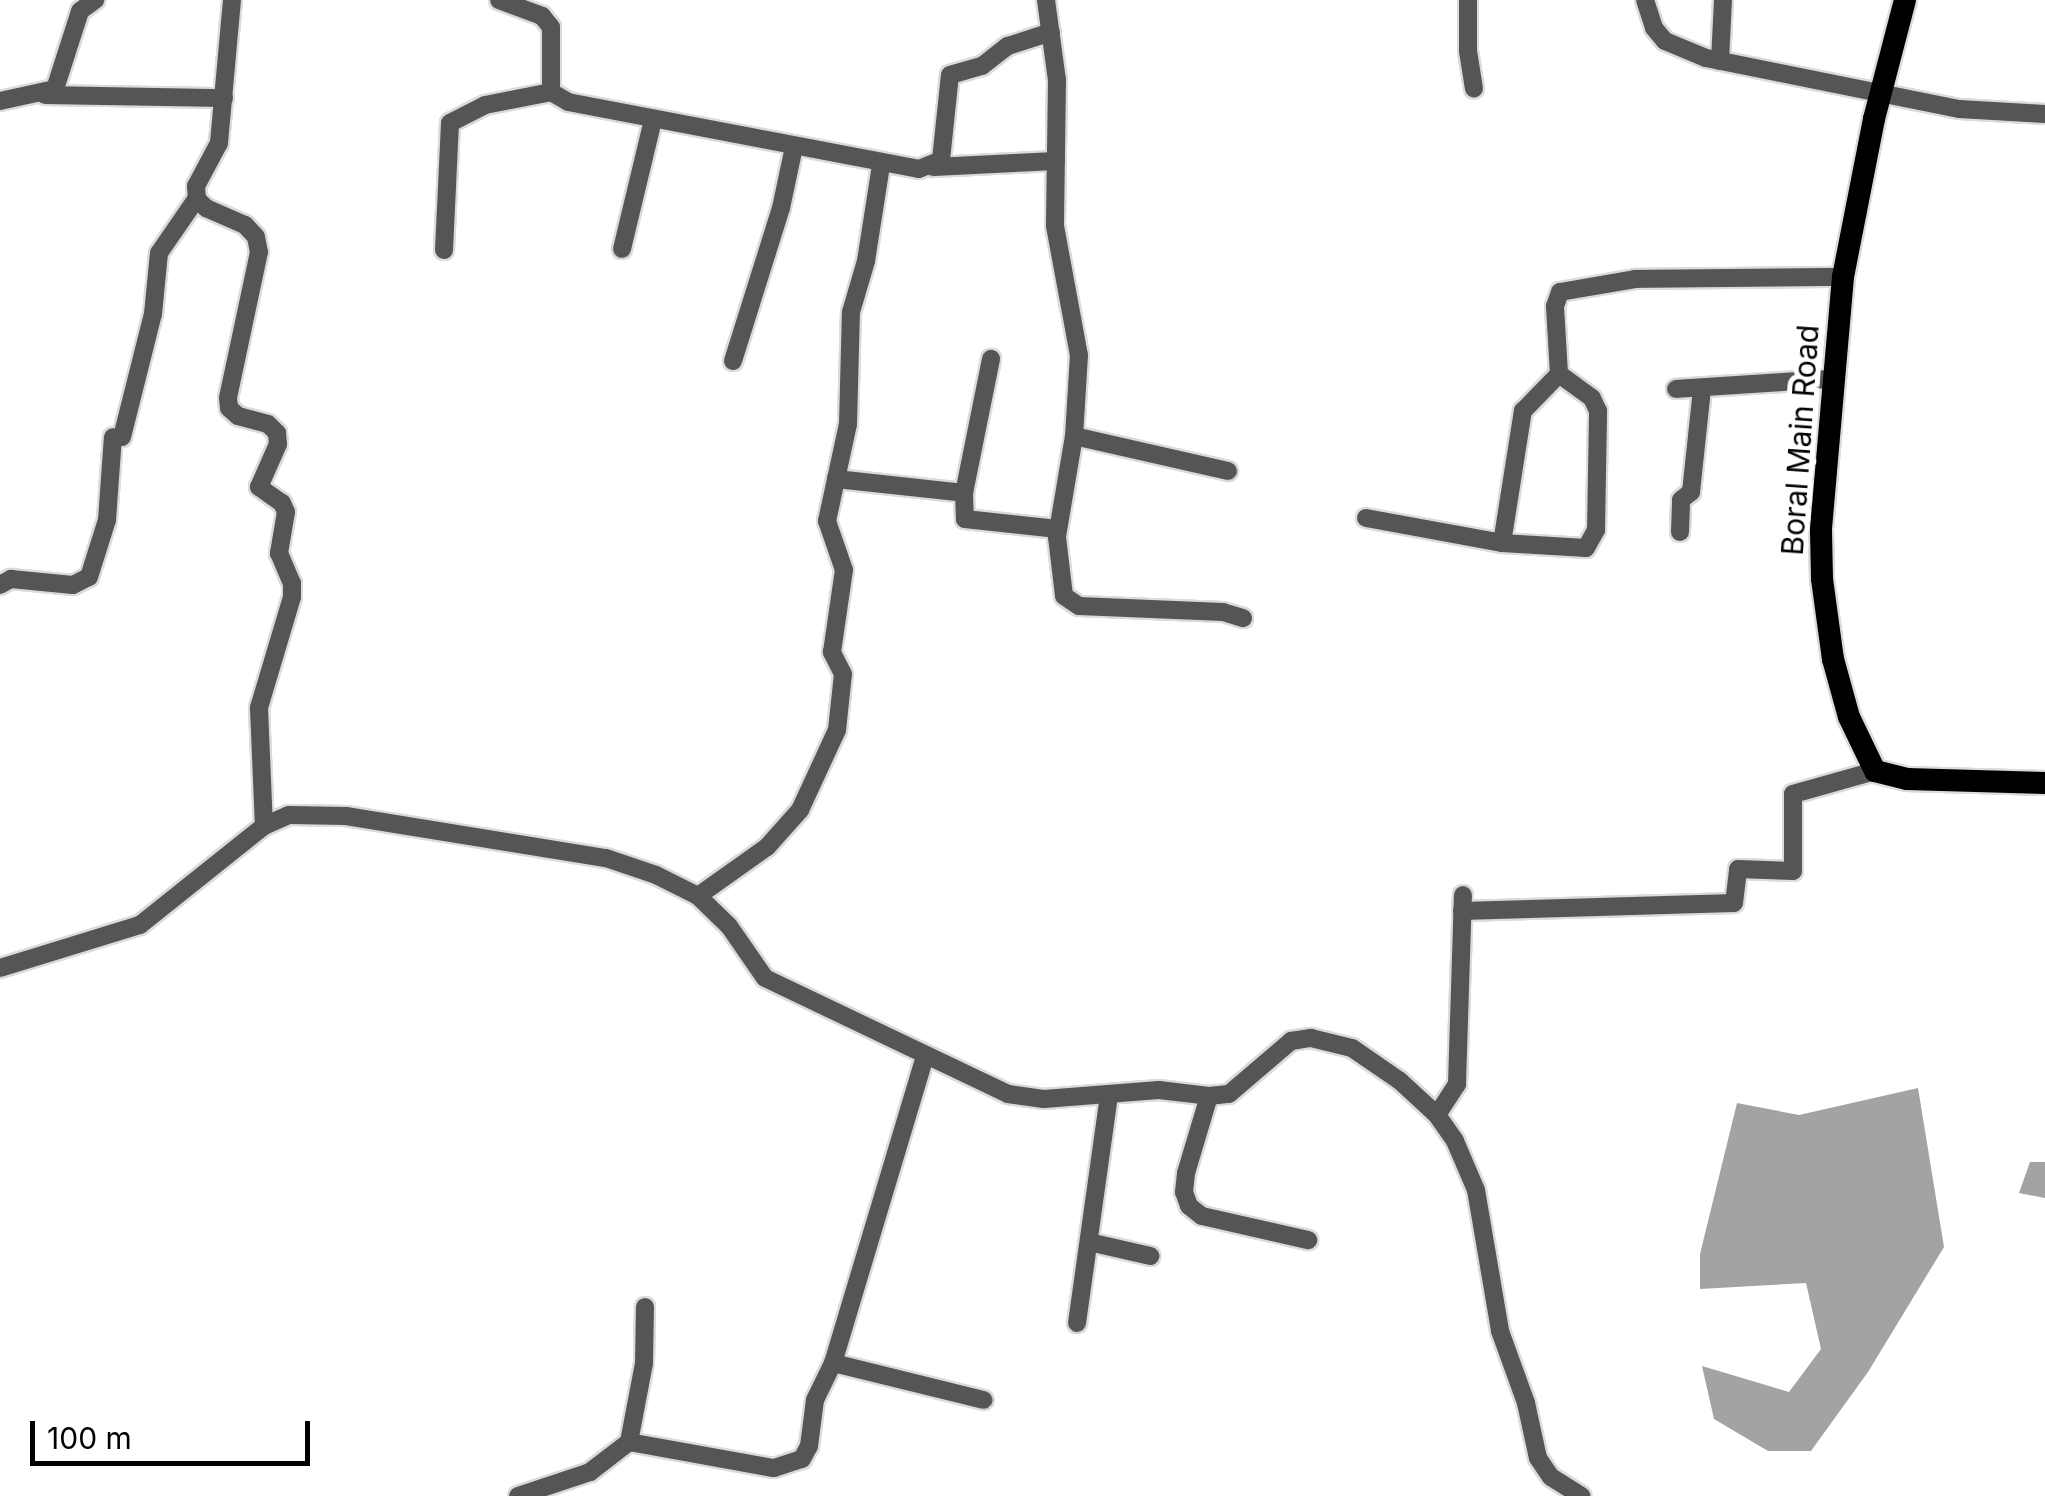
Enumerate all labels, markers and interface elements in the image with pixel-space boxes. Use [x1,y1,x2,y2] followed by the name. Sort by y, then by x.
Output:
[1774,323,1826,557] street label: Boral Main Road
[35,1401,315,1463] scale bar
[47,1420,132,1456] text: 100 m

